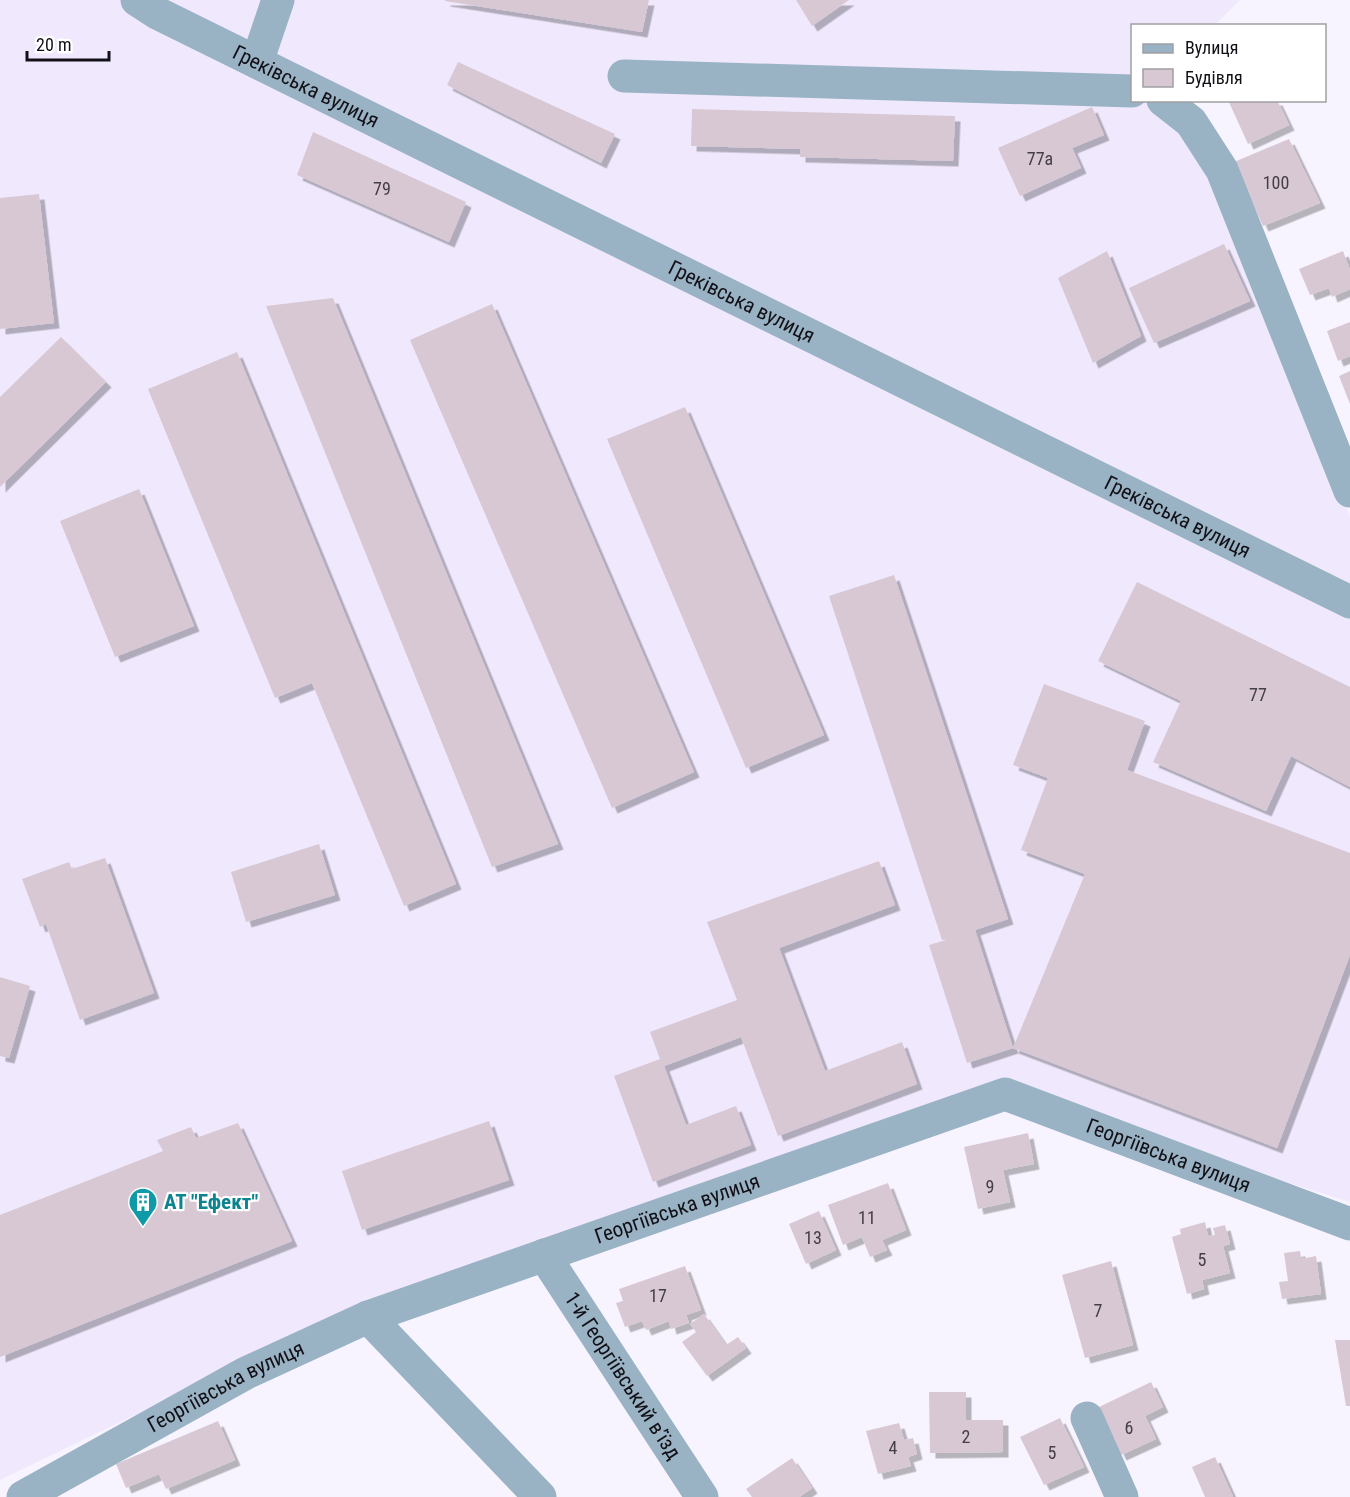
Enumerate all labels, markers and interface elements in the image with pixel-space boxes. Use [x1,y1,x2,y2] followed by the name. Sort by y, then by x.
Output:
[27,24,110,62] scale bar
[1131,24,1326,102] legend
[36,34,71,55] text: 20 m
[1185,37,1239,58] text: Вулиця
[229,40,383,133] street label: Греківська вулиця
[1185,67,1243,88] text: Будівля
[1027,148,1053,169] house number: 77а
[1263,172,1289,193] house number: 100
[373,178,391,199] house number: 79
[665,256,819,348] street label: Греківська вулиця
[1100,471,1255,563] street label: Греківська вулиця
[1249,684,1267,705] house number: 77
[1083,1114,1254,1197] street label: Георгіївська вулиця
[591,1169,763,1249] street label: Георгіївська вулиця
[986,1176,994,1197] house number: 9
[127,1186,159,1228] building icon: АТ "Ефект"
[164,1190,258,1214] place label: АТ "Ефект"
[858,1207,876,1228] house number: 11
[804,1227,822,1248] house number: 13
[1198,1249,1207,1270] house number: 5
[649,1285,667,1306] house number: 17
[559,1288,686,1464] street label: 1-й Георгіївський в’їзд
[1094,1300,1103,1321] house number: 7
[143,1336,308,1437] street label: Георгіївська вулиця
[1125,1417,1133,1438] house number: 6
[962,1426,971,1447] house number: 2
[889,1437,898,1458] house number: 4
[1048,1442,1057,1463] house number: 5

